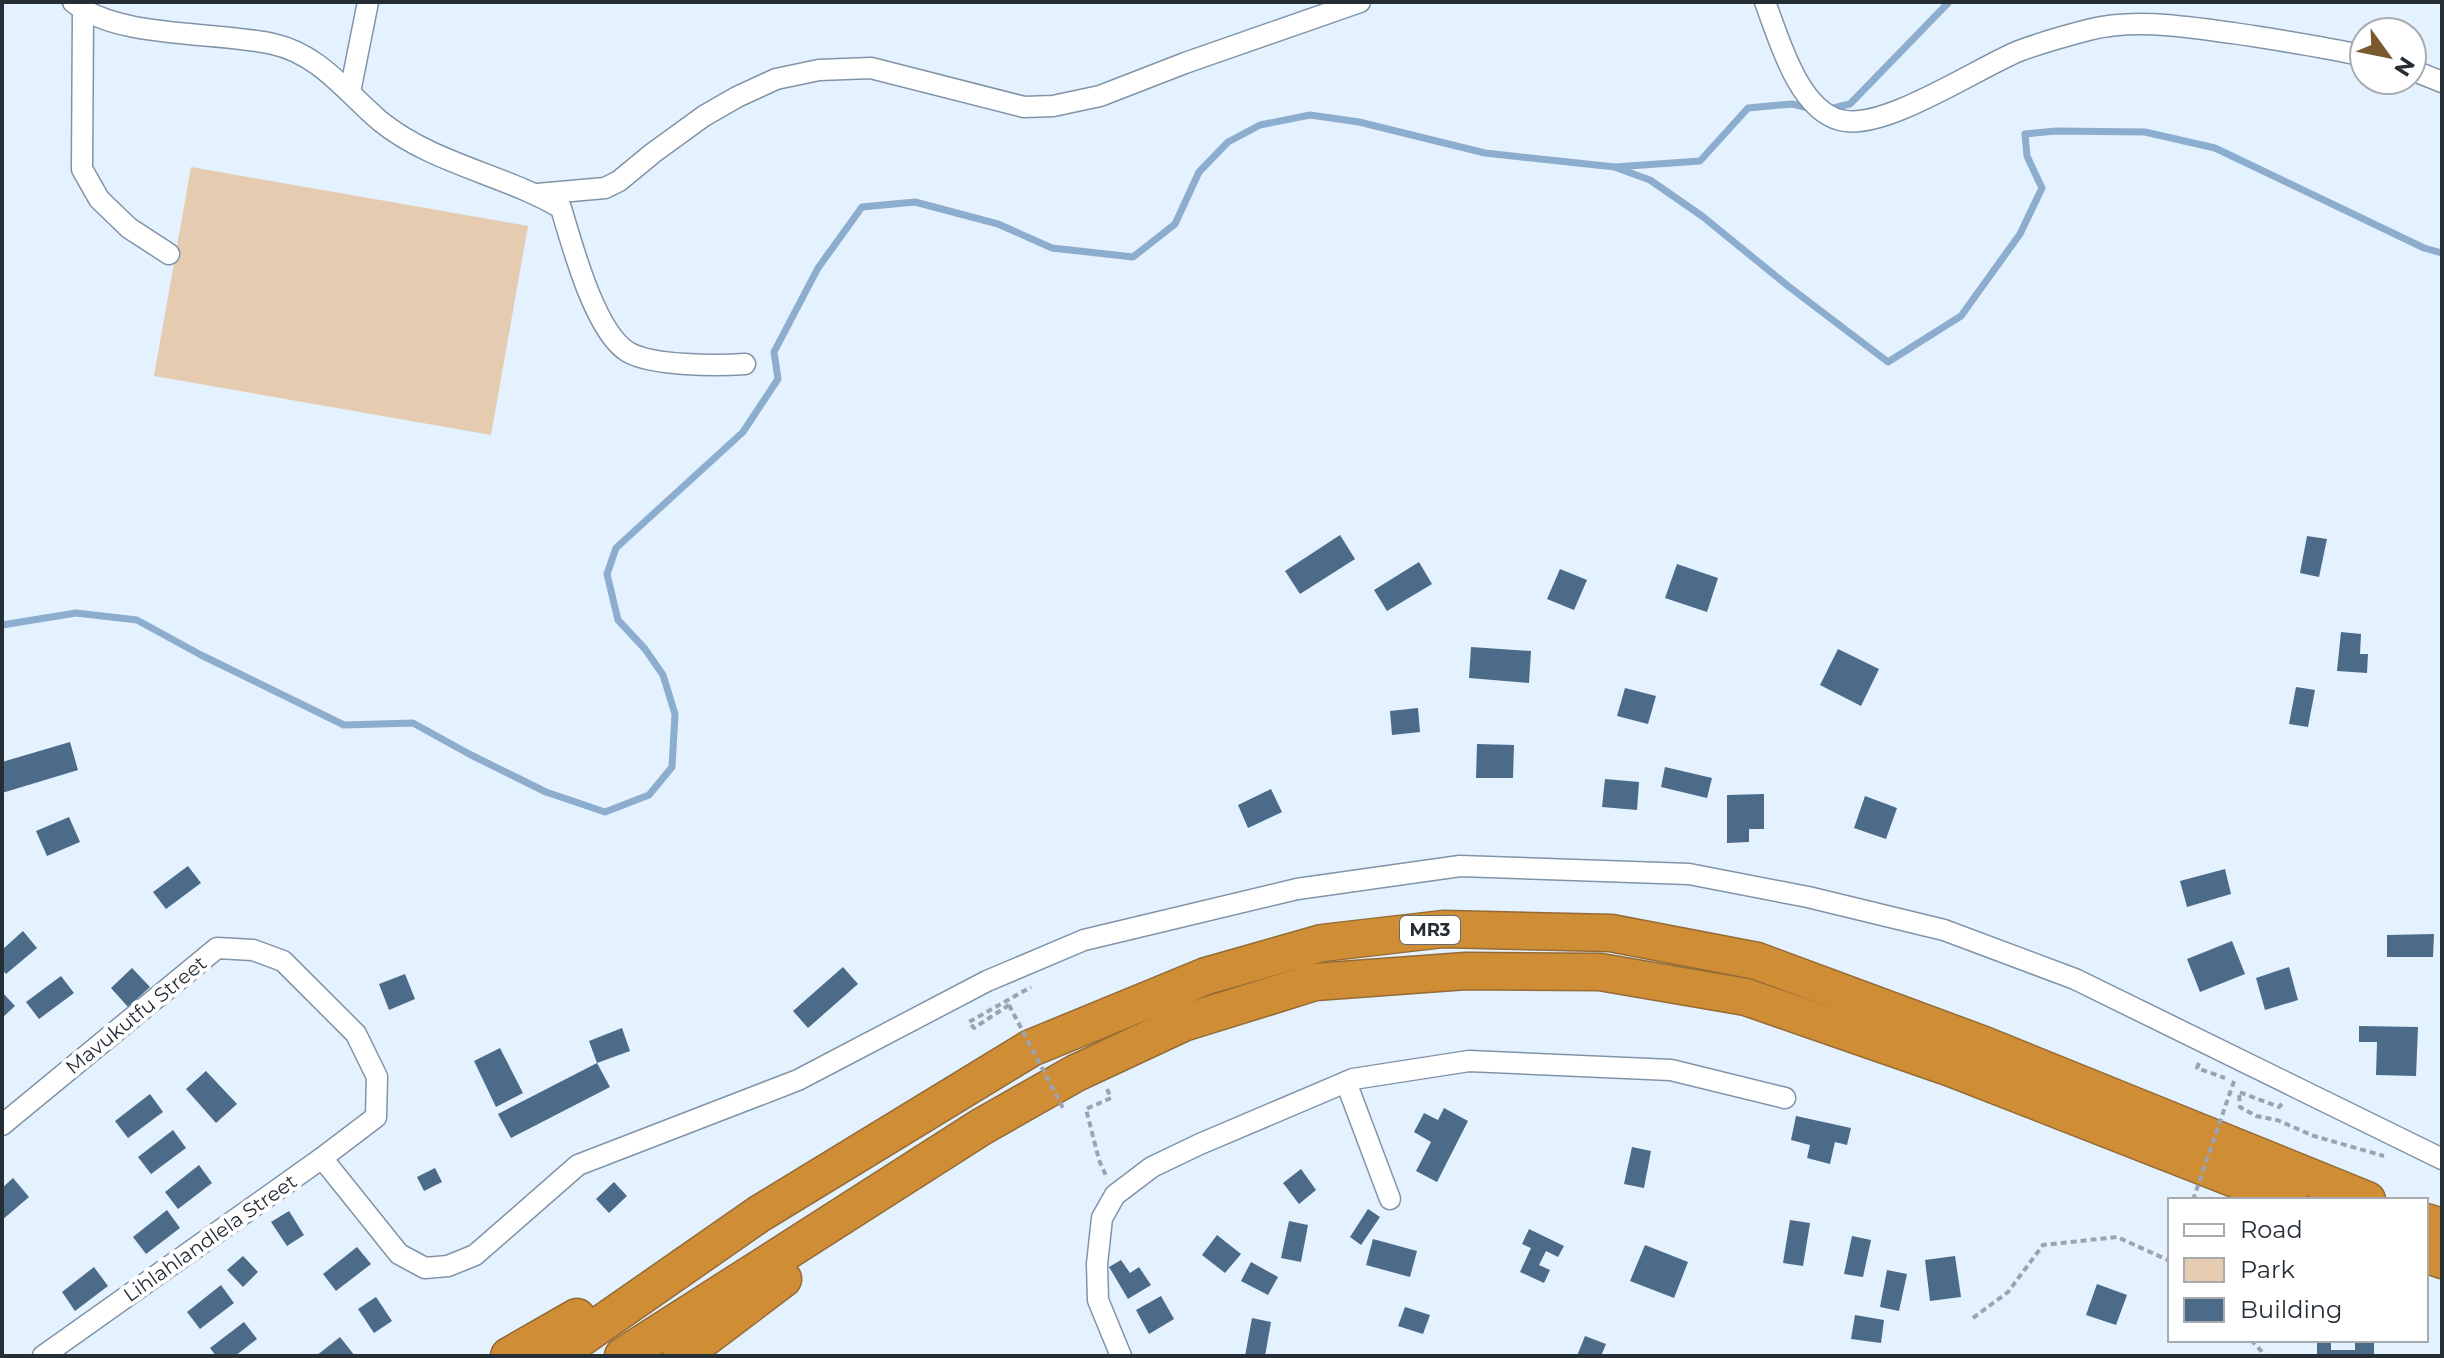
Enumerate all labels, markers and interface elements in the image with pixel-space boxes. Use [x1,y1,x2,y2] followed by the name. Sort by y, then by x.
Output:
[2348,16,2428,96] north arrow
[2388,52,2421,81] text: N
[1400,916,1460,944] road number: MR3
[61,951,211,1079] street label: Mavukutfu Street
[119,1169,301,1307] street label: Lihlahlandlela Street
[2168,1198,2428,1342] legend
[2240,1215,2303,1244] text: Road
[2240,1255,2295,1284] text: Park
[2240,1295,2343,1324] text: Building

